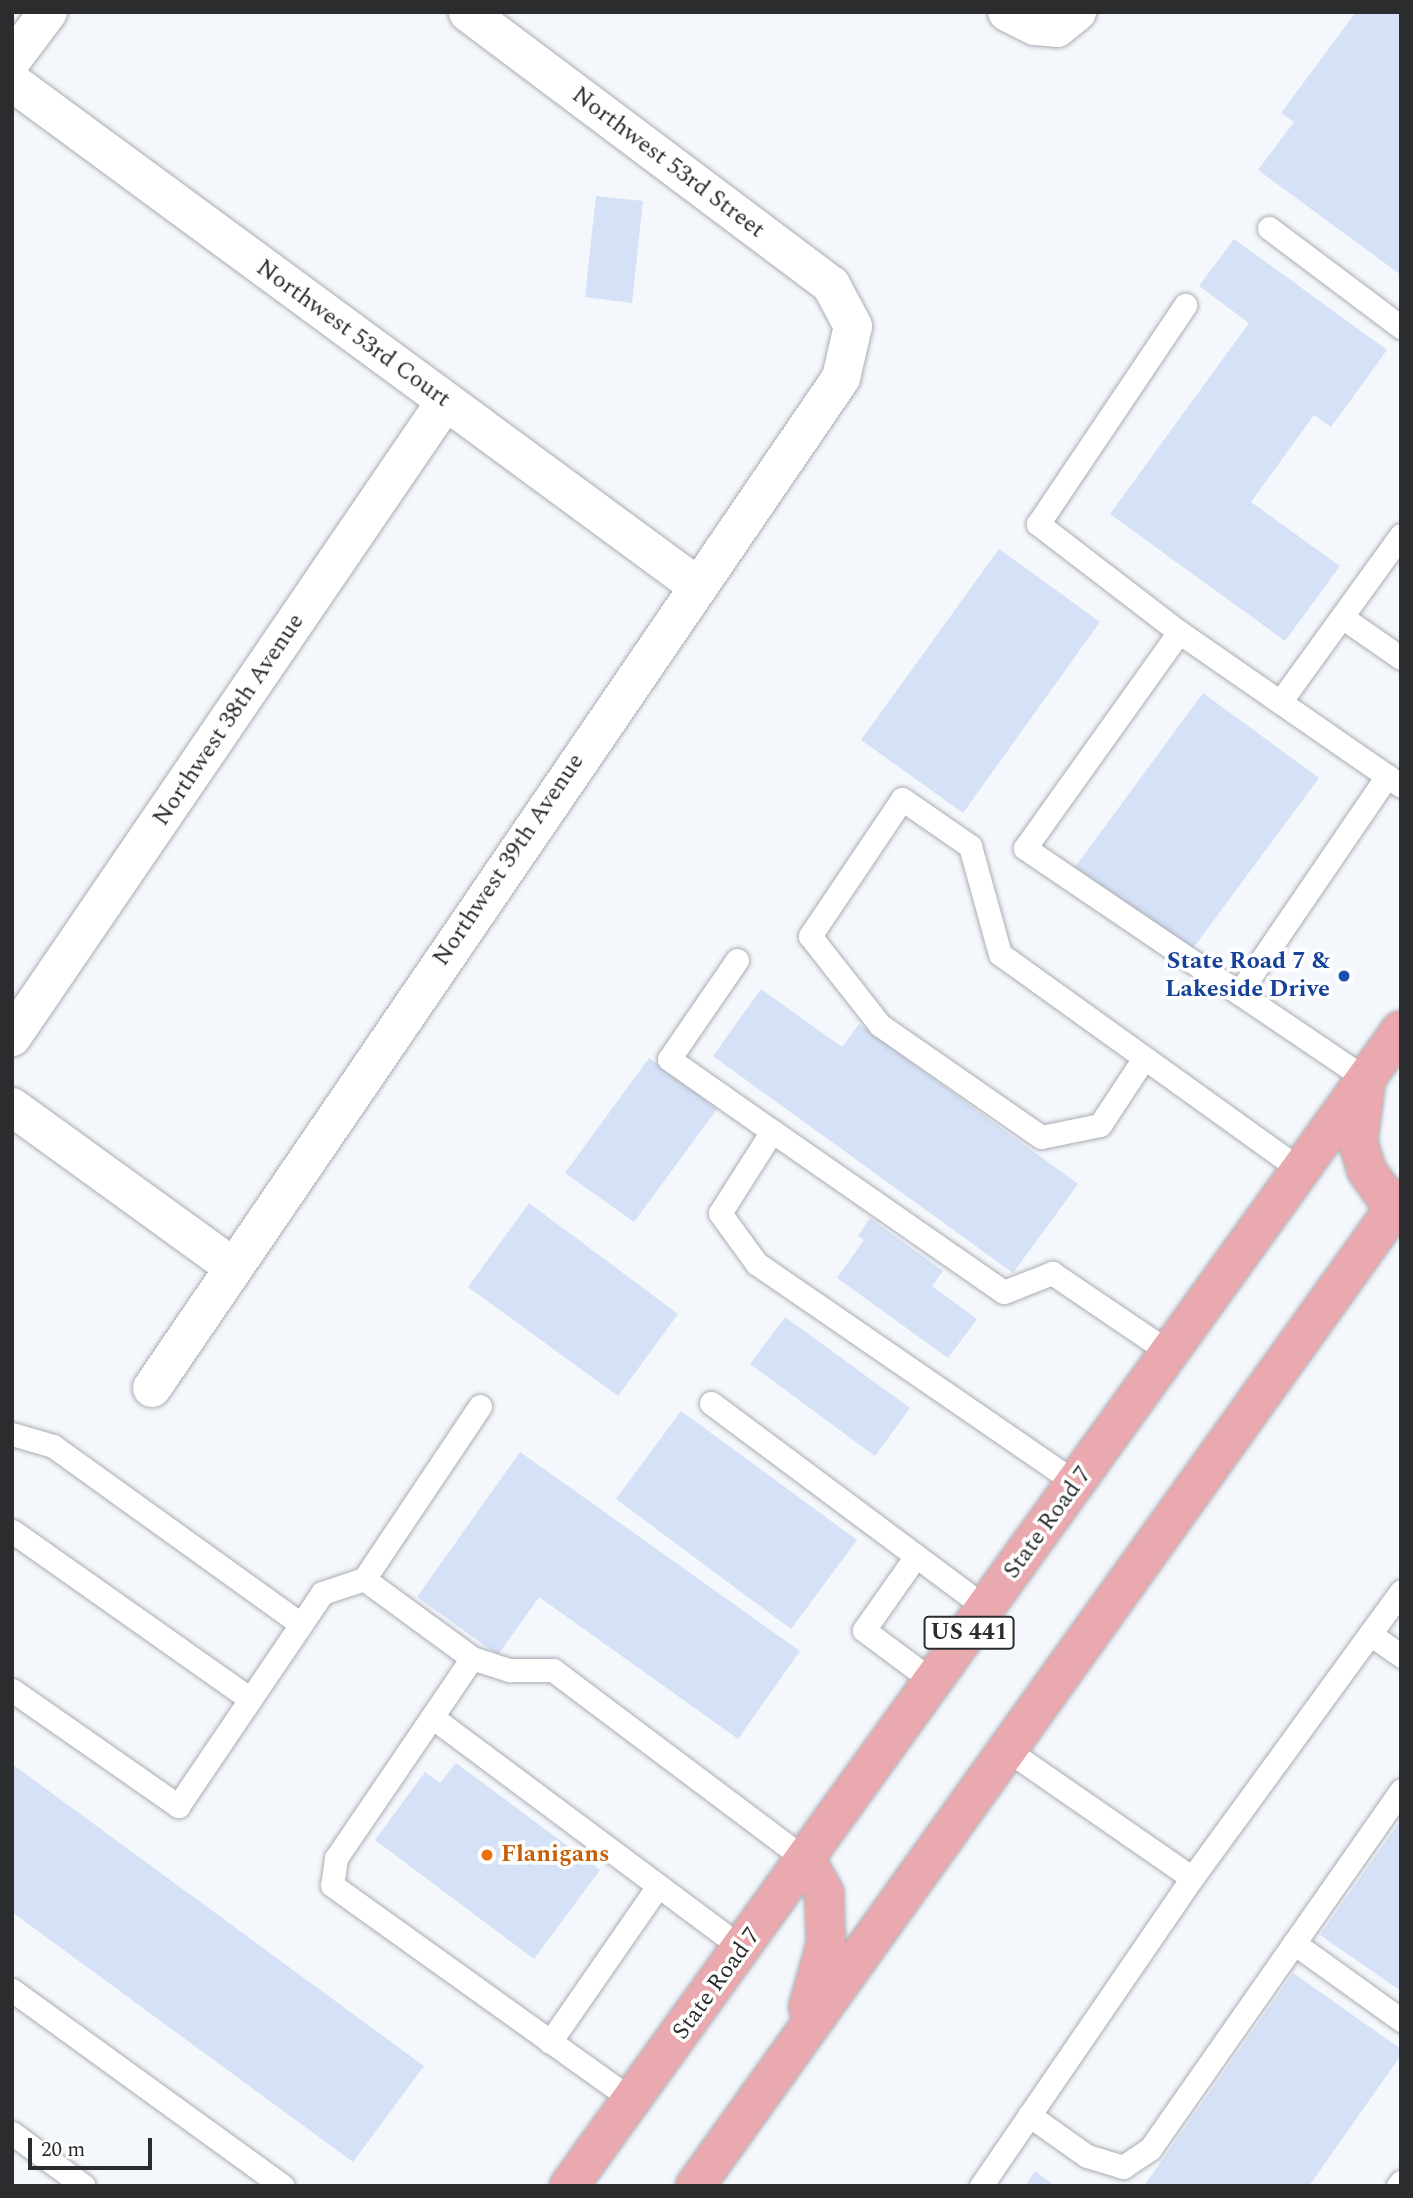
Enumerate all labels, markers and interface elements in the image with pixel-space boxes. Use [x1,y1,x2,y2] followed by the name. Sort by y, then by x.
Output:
[566,81,770,245] street label: Northwest 53rd Street
[250,254,456,414] street label: Northwest 53rd Court
[147,608,311,832] street label: Northwest 38th Avenue
[427,748,591,972] street label: Northwest 39th Avenue
[1165,948,1330,1004] place label: State Road 7 & Lakeside Drive
[1336,968,1352,984] marker: State Road 7 & Lakeside Drive
[998,1461,1098,1585] street label: State Road 7
[923,1614,1014,1652] road number: US 441
[501,1841,609,1869] place label: Flanigans
[479,1847,495,1863] marker: Flanigans
[667,1922,767,2046] street label: State Road 7
[32,2124,156,2168] scale bar
[41,2134,85,2166] text: 20 m

